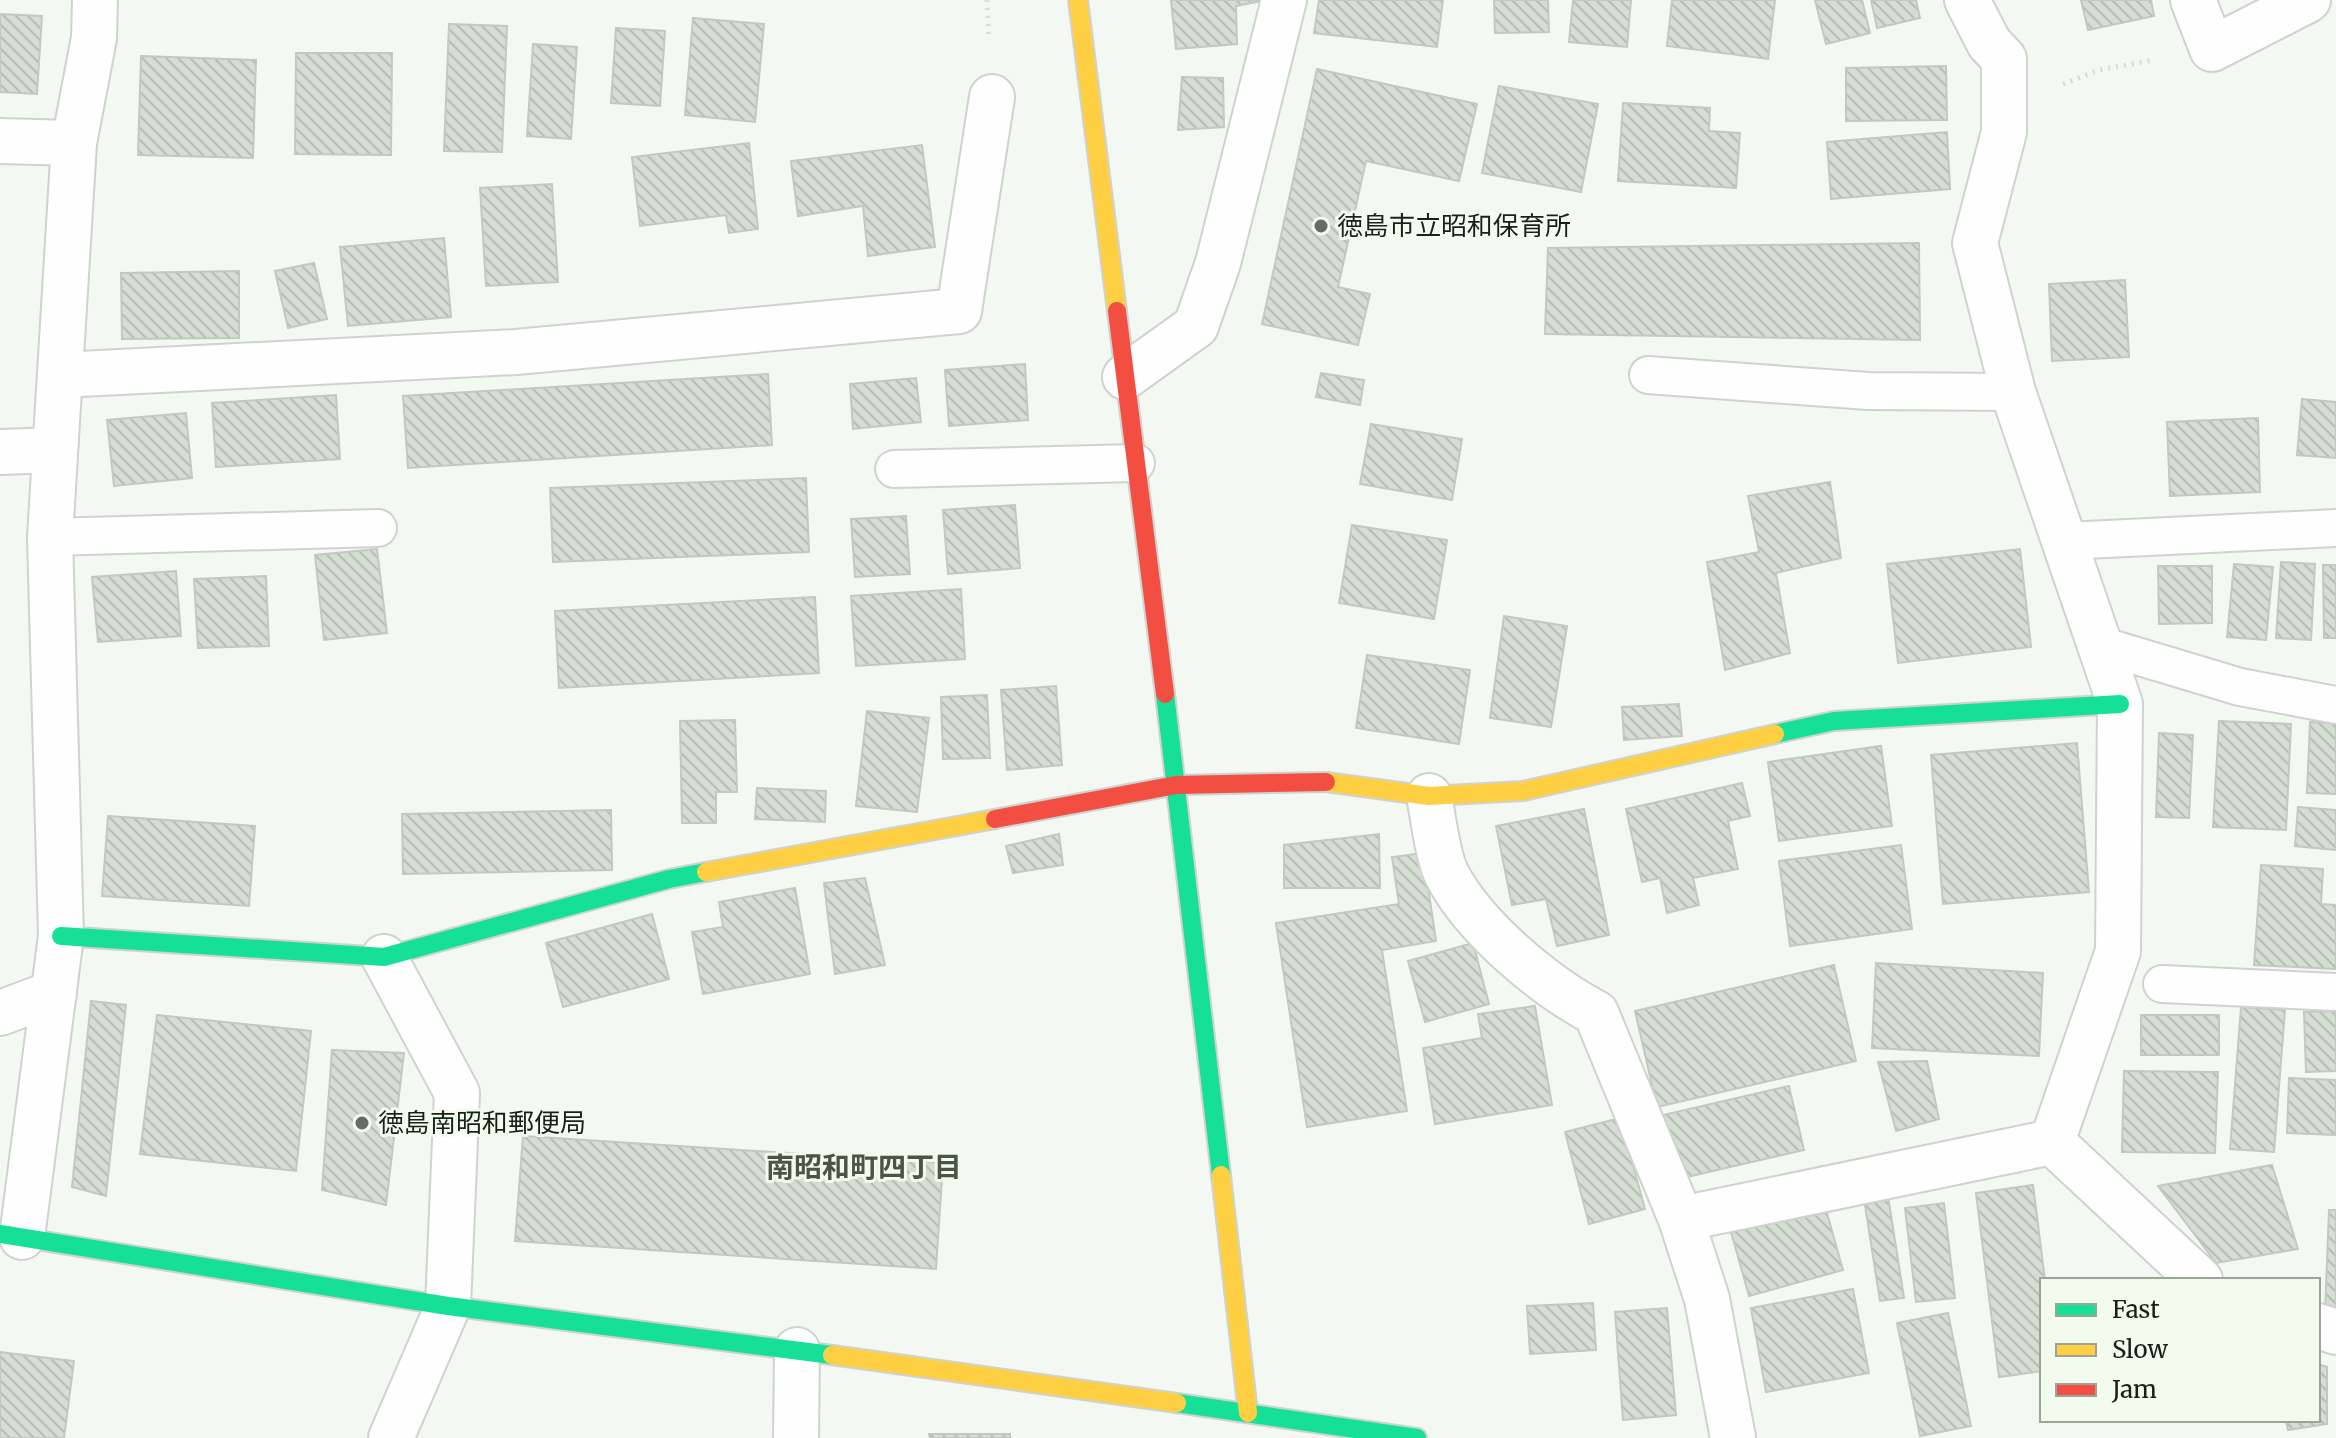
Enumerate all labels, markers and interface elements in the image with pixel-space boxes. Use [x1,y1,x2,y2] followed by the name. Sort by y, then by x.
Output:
[1337,209,1571,242] place label: 徳島市立昭和保育所
[1312,217,1330,235] marker: 徳島市立昭和保育所
[378,1106,586,1139] place label: 徳島南昭和郵便局
[353,1114,371,1132] marker: 徳島南昭和郵便局
[766,1149,962,1185] district label: 南昭和町四丁目
[2040,1278,2320,1422] legend
[2112,1294,2160,1325] text: Fast
[2112,1334,2168,1365] text: Slow
[2111,1374,2157,1405] text: Jam

